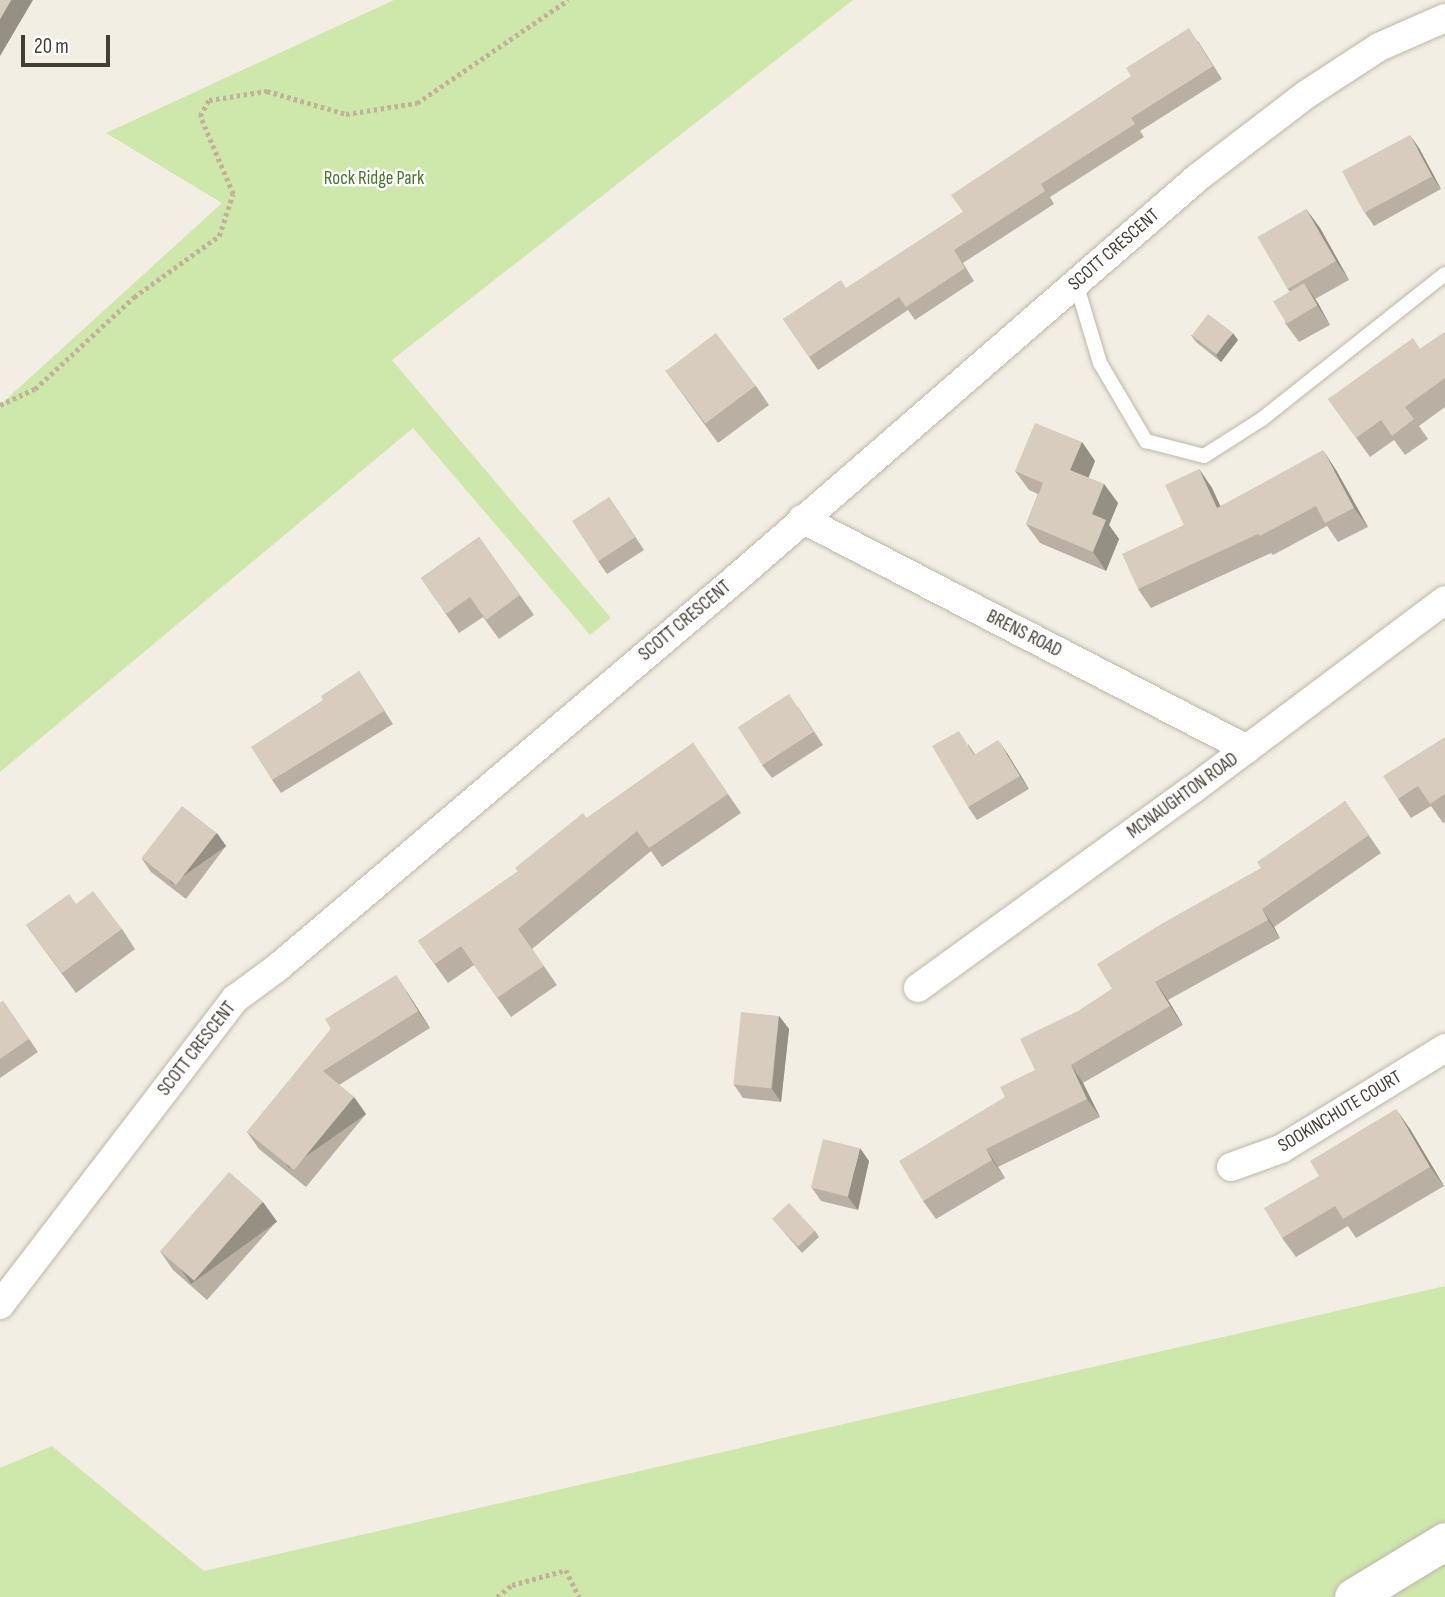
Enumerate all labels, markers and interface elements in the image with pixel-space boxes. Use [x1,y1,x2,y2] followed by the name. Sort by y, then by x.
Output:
[24,21,114,65] scale bar
[34,34,69,59] text: 20 m
[324,168,424,190] park label: Rock Ridge Park
[1064,204,1164,296] street label: SCOTT CRESCENT
[634,576,736,666] street label: SCOTT CRESCENT
[983,605,1065,663] street label: BRENS ROAD
[1123,748,1243,844] street label: MCNAUGHTON ROAD
[153,997,241,1101] street label: SCOTT CRESCENT
[1274,1066,1406,1158] street label: SOOKINCHUTE COURT

